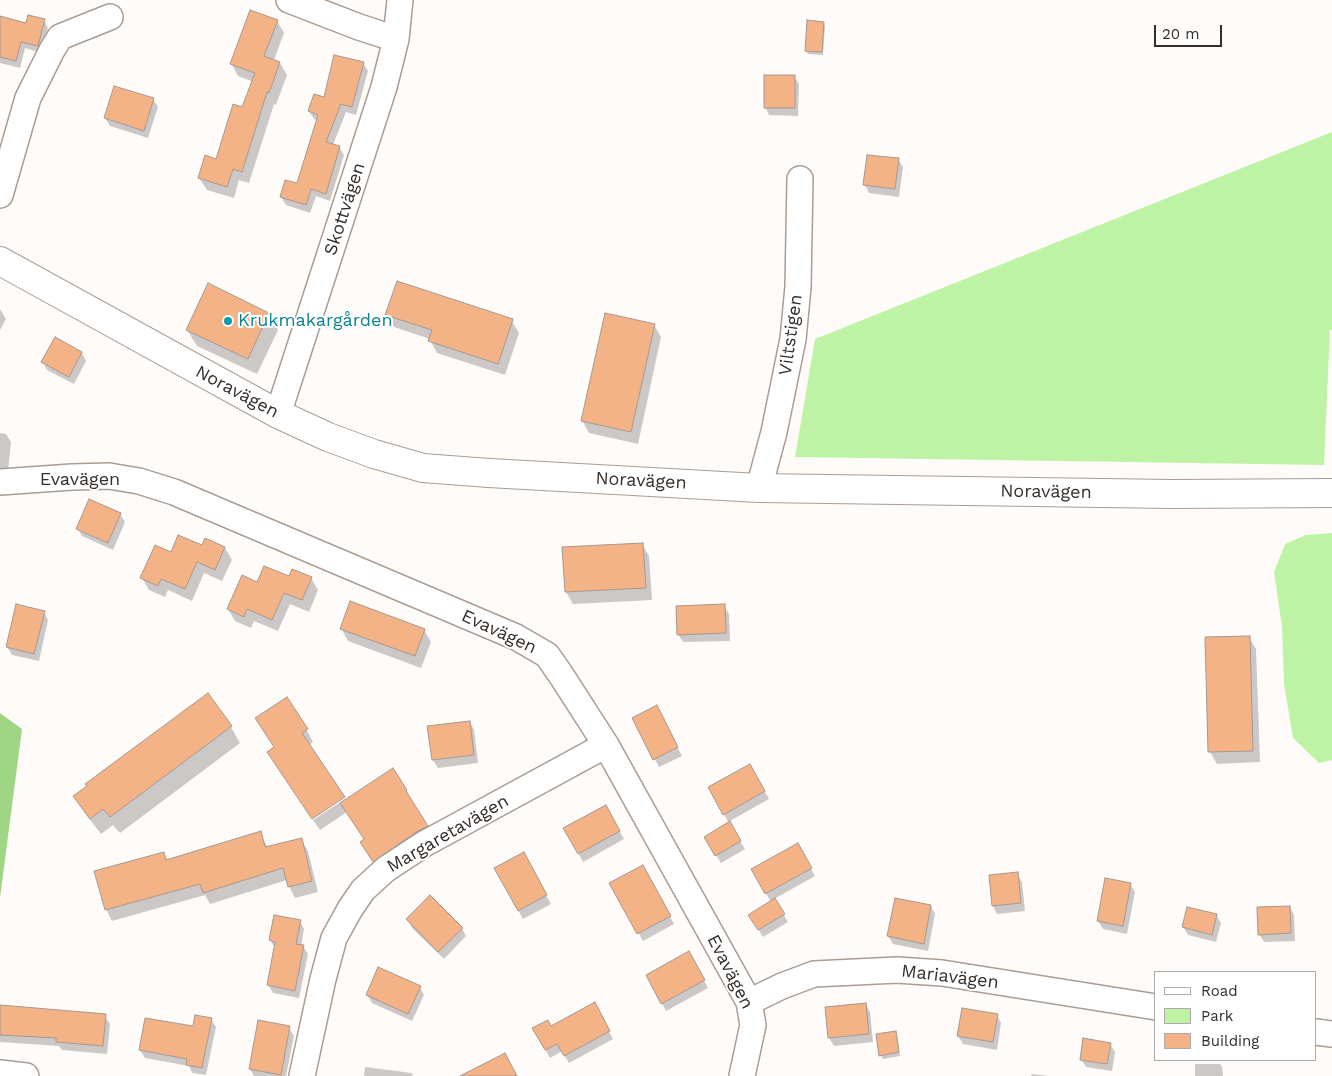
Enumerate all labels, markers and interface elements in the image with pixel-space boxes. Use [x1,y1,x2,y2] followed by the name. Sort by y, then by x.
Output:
[1157,15,1224,47] scale bar
[1162,25,1200,43] text: 20 m
[320,160,370,258] street label: Skottvägen
[775,293,807,377] street label: Viltstigen
[238,310,393,332] place label: Krukmakargården
[222,315,234,327] marker: Krukmakargården
[192,361,282,423] street label: Noravägen
[595,468,687,494] street label: Noravägen
[40,469,120,491] street label: Evavägen
[1000,480,1092,504] street label: Noravägen
[458,605,540,659] street label: Evavägen
[383,790,513,878] street label: Margaretavägen
[702,931,758,1013] street label: Evavägen
[900,960,1000,994] street label: Mariavägen
[1154,971,1317,1061] legend
[1201,982,1238,1000] text: Road
[1201,1007,1233,1025] text: Park
[1201,1032,1259,1050] text: Building

